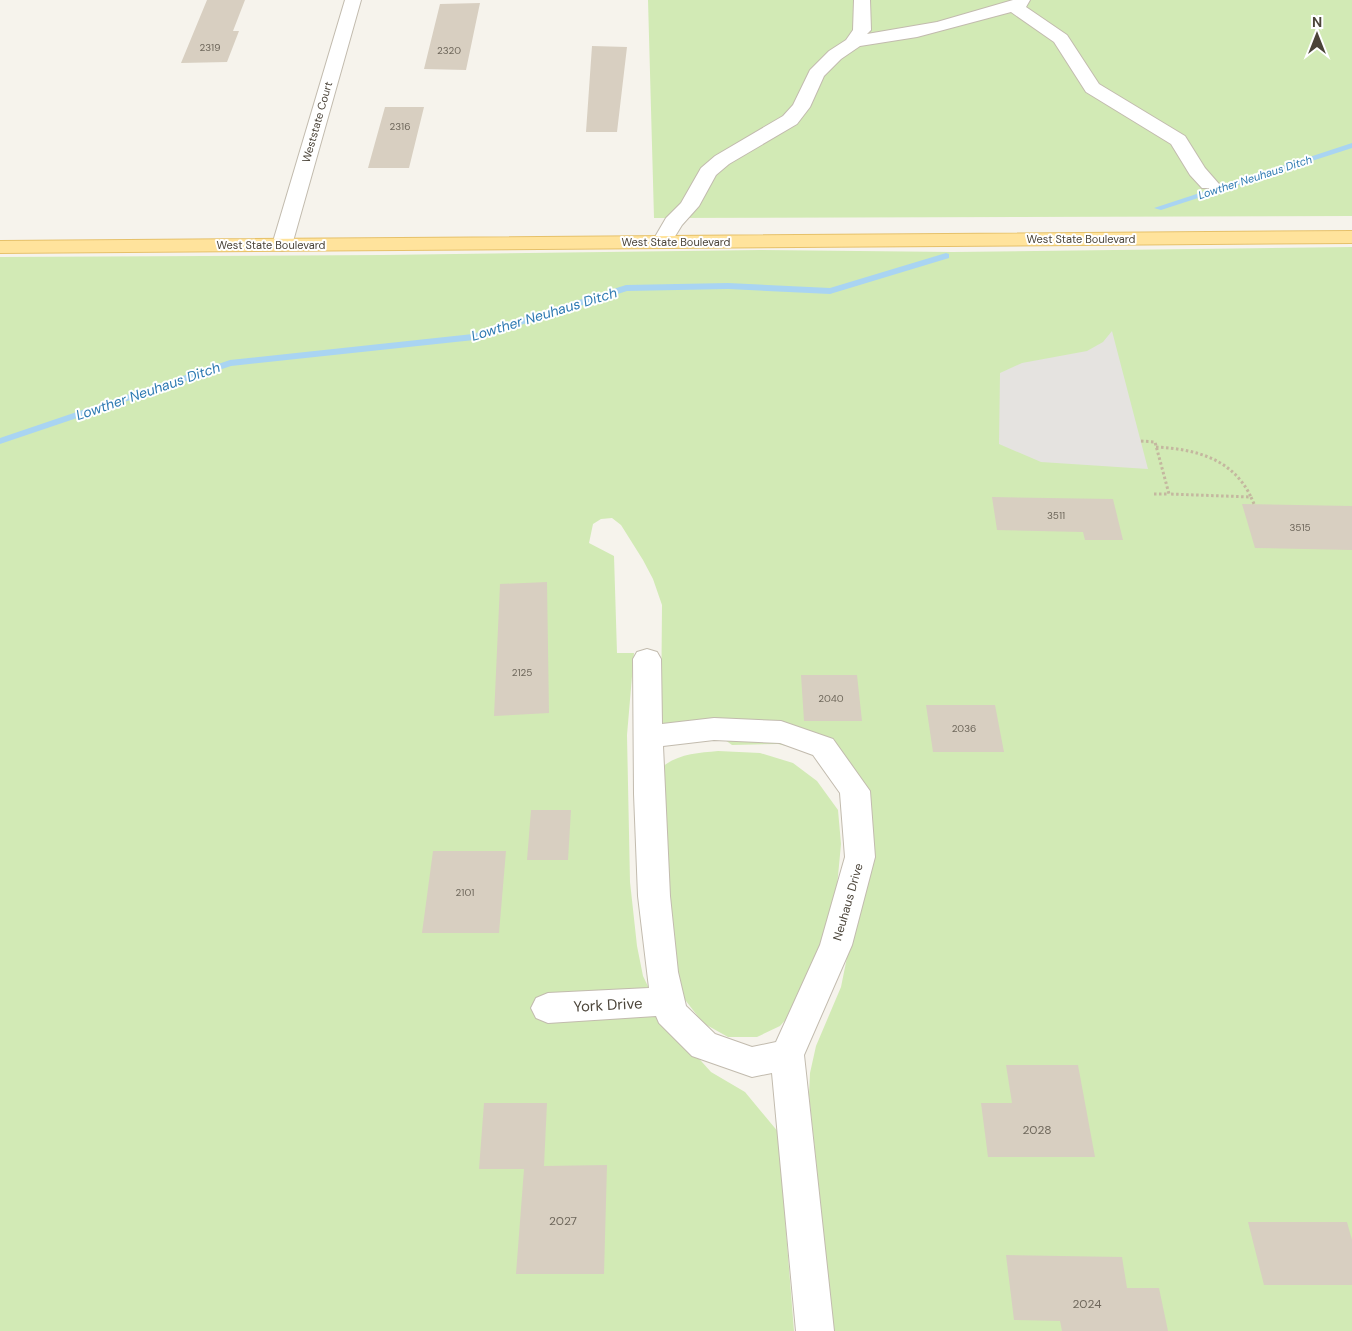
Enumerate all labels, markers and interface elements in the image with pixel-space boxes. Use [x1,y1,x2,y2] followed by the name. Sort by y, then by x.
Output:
[1292,10,1342,60] north arrow
[1312,13,1322,31] text: N
[200,41,220,54] house number: 2319
[437,44,461,57] house number: 2320
[299,80,335,164] street label: Weststate Court
[390,120,410,133] house number: 2316
[1196,152,1314,202] water label: Lowther Neuhaus Ditch
[1027,232,1136,246] street label: West State Boulevard
[622,235,731,249] street label: West State Boulevard
[217,238,326,252] street label: West State Boulevard
[469,283,619,345] water label: Lowther Neuhaus Ditch
[73,358,223,424] water label: Lowther Neuhaus Ditch
[1047,509,1065,522] house number: 3511
[1289,521,1311,534] house number: 3515
[512,666,532,679] house number: 2125
[818,692,844,705] house number: 2040
[952,722,976,735] house number: 2036
[829,861,867,943] street label: Neuhaus Drive
[456,886,474,899] house number: 2101
[573,993,643,1017] street label: York Drive
[1023,1122,1051,1138] house number: 2028
[549,1213,577,1229] house number: 2027
[1073,1296,1101,1312] house number: 2024

